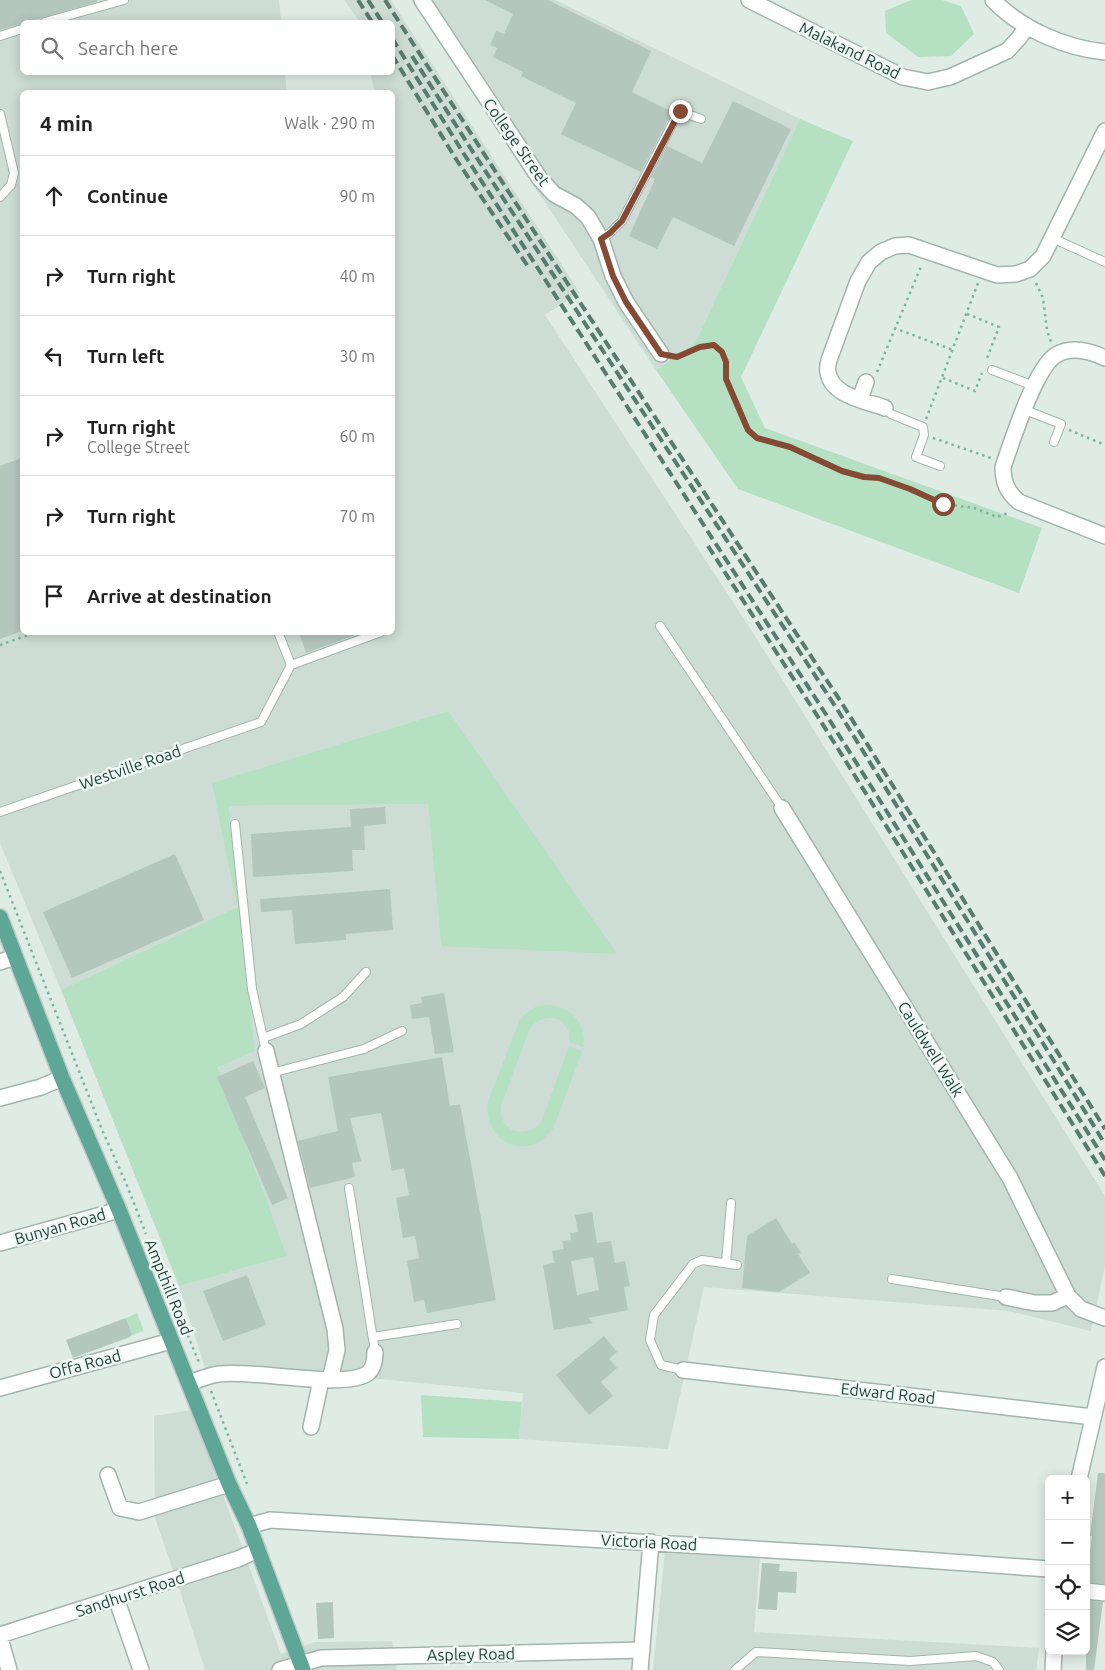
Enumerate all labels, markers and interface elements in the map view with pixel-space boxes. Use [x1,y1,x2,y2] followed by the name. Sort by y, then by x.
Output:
[797,18,903,82] street label: Malakand Road
[20,20,395,75] search box
[38,34,66,62] icon: search
[78,37,178,59] text: Search here
[480,95,554,190] street label: College Street
[669,100,692,123] route end
[40,111,93,135] text: 4 min
[284,114,375,132] text: Walk · 290 m
[40,182,68,210] icon: ahead
[87,185,168,207] text: Continue
[339,187,375,205] text: 90 m
[40,262,68,290] icon: right
[87,265,175,287] text: Turn right
[339,267,375,285] text: 40 m
[40,342,68,370] icon: left
[87,345,165,367] text: Turn left
[339,347,375,365] text: 30 m
[87,416,175,438] text: Turn right
[40,422,68,450] icon: right
[339,427,375,445] text: 60 m
[87,438,190,456] text: College Street
[932,493,955,516] route start
[40,502,68,530] icon: right
[87,505,175,527] text: Turn right
[339,507,375,525] text: 70 m
[40,582,68,610] icon: arrive
[87,585,272,607] text: Arrive at destination
[77,741,183,793] street label: Westville Road
[894,998,968,1100] street label: Cauldwell Walk
[12,1204,108,1248] street label: Bunyan Road
[142,1236,196,1338] street label: Ampthill Road
[47,1346,123,1382] street label: Offa Road
[840,1379,936,1407] street label: Edward Road
[1045,1475,1090,1655] map controls
[1045,1475,1090,1520] button: +
[1045,1520,1090,1565] button: −
[600,1530,698,1554] street label: Victoria Road
[1045,1565,1090,1610] button: locate
[73,1568,187,1620] street label: Sandhurst Road
[1045,1610,1090,1655] button: layers
[427,1644,515,1664] street label: Aspley Road

